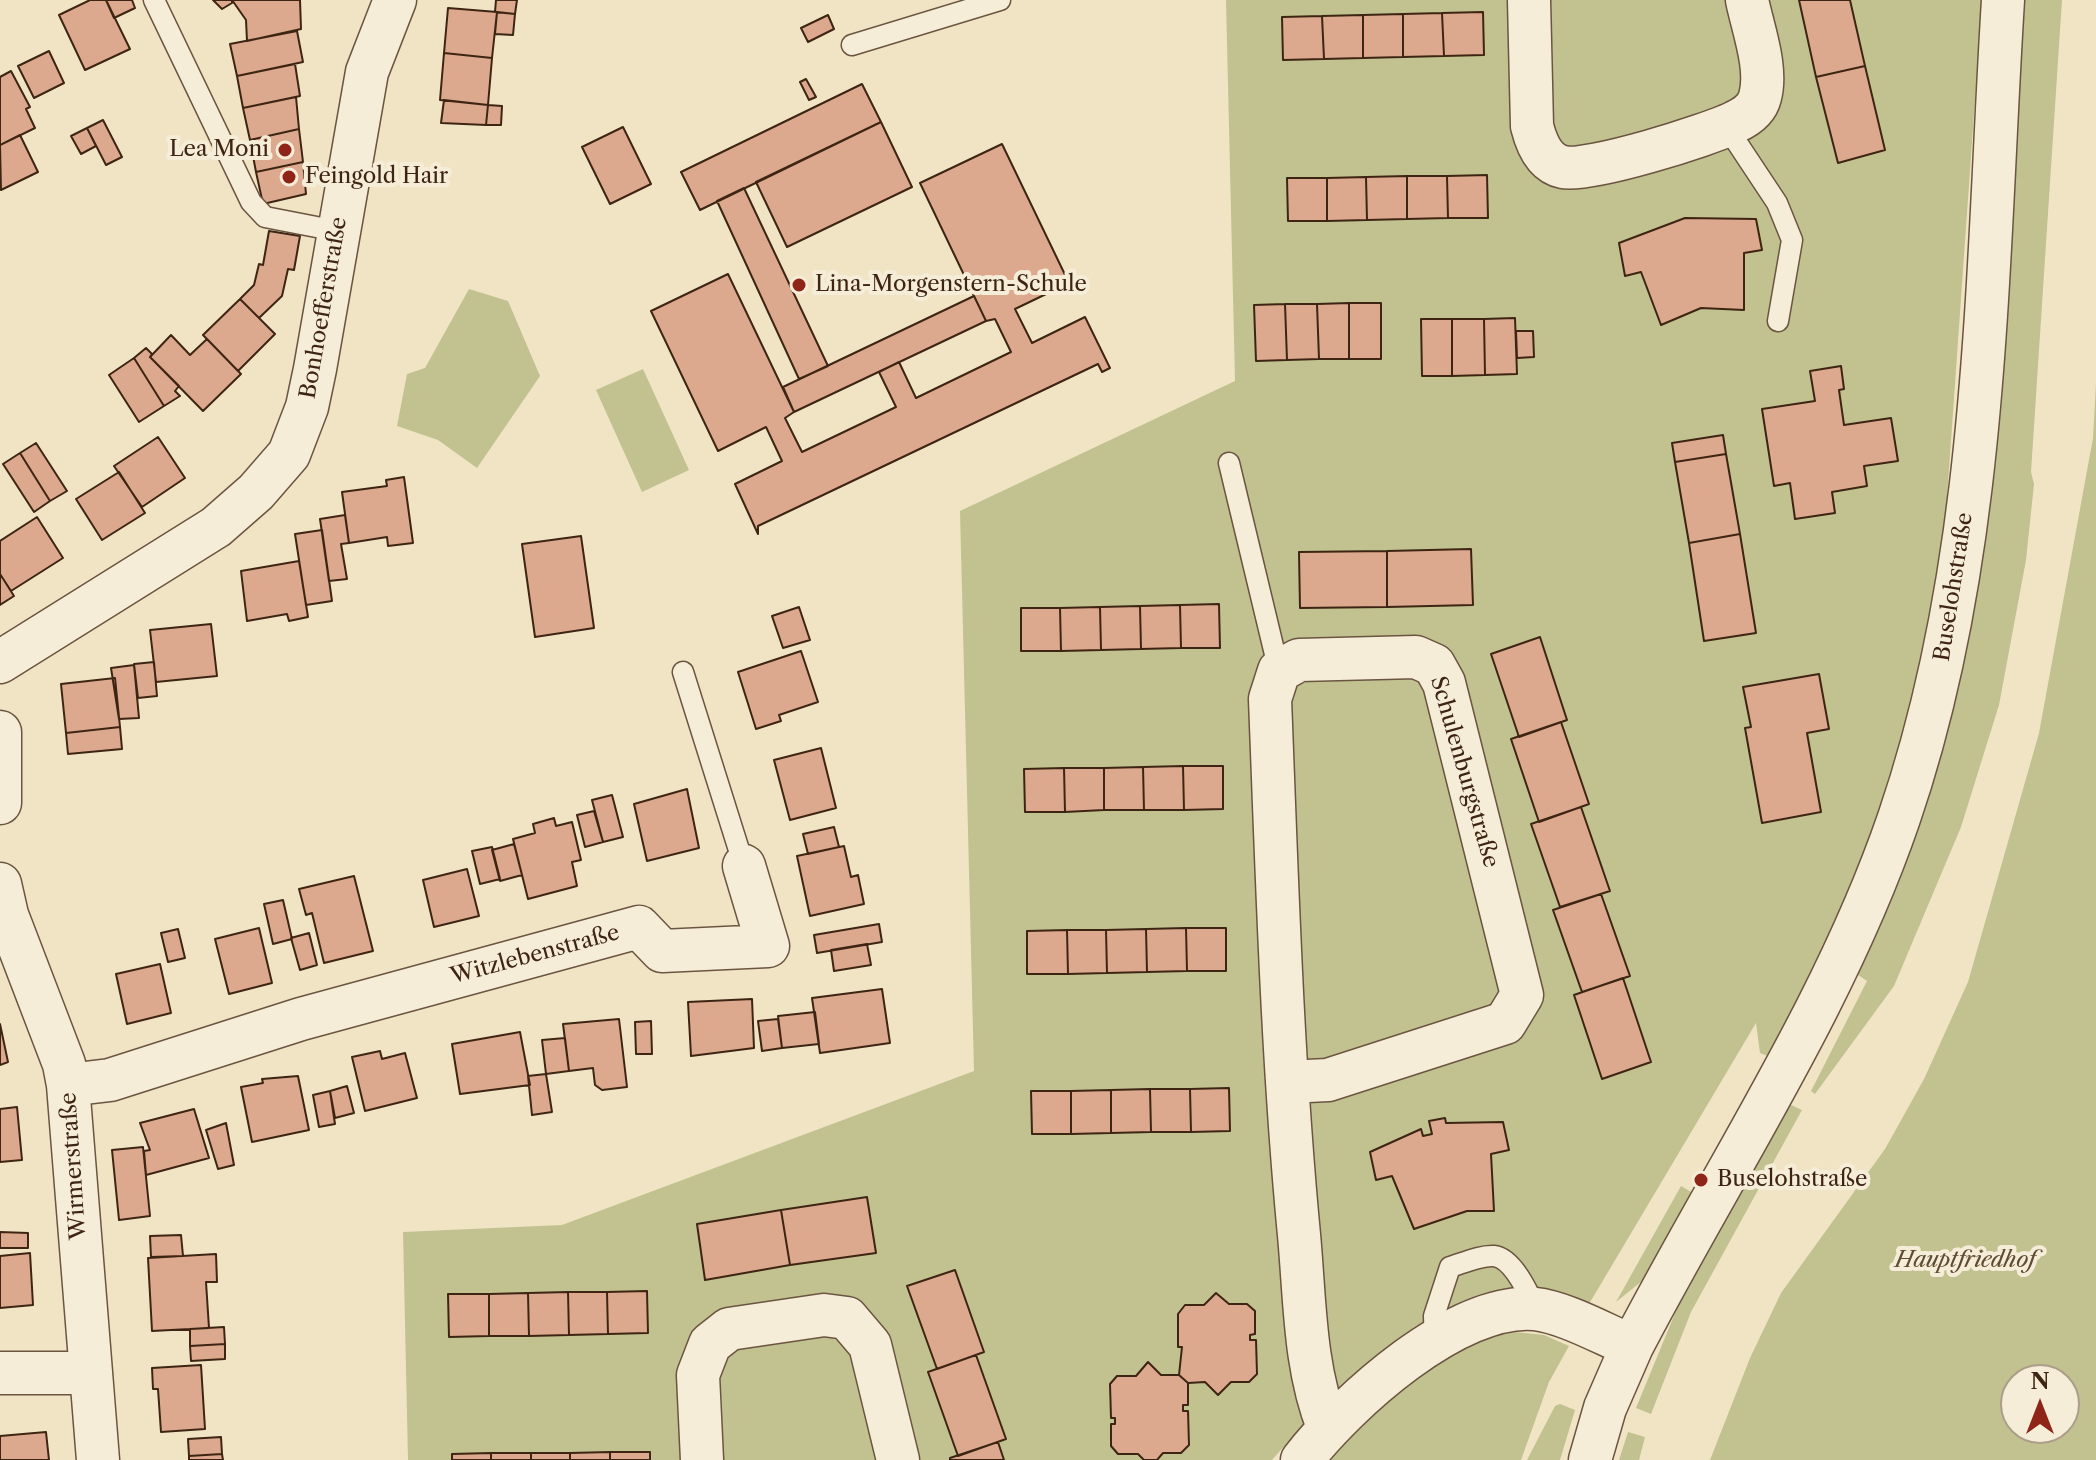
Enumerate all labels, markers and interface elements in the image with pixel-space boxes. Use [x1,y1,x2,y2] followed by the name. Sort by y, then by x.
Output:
[169,137,269,163] place label: Lea Moni
[276,141,294,159] marker: Lea Moni
[305,164,448,190] place label: Feingold Hair
[280,168,298,186] marker: Feingold Hair
[295,215,353,401] street label: Bonhoefferstraße
[815,272,1087,298] place label: Lina-Morgenstern-Schule
[790,276,808,294] marker: Lina-Morgenstern-Schule
[1929,511,1979,663] street label: Buselohstraße
[1424,673,1504,871] street label: Schulenburgstraße
[448,920,622,990] street label: Witzlebenstraße
[56,1091,92,1241] street label: Wirmerstraße
[1717,1167,1867,1193] place label: Buselohstraße
[1692,1171,1710,1189] marker: Buselohstraße
[1895,1248,2035,1274] park label: Hauptfriedhof
[2000,1364,2080,1444] north arrow
[2030,1368,2050,1395] text: N

